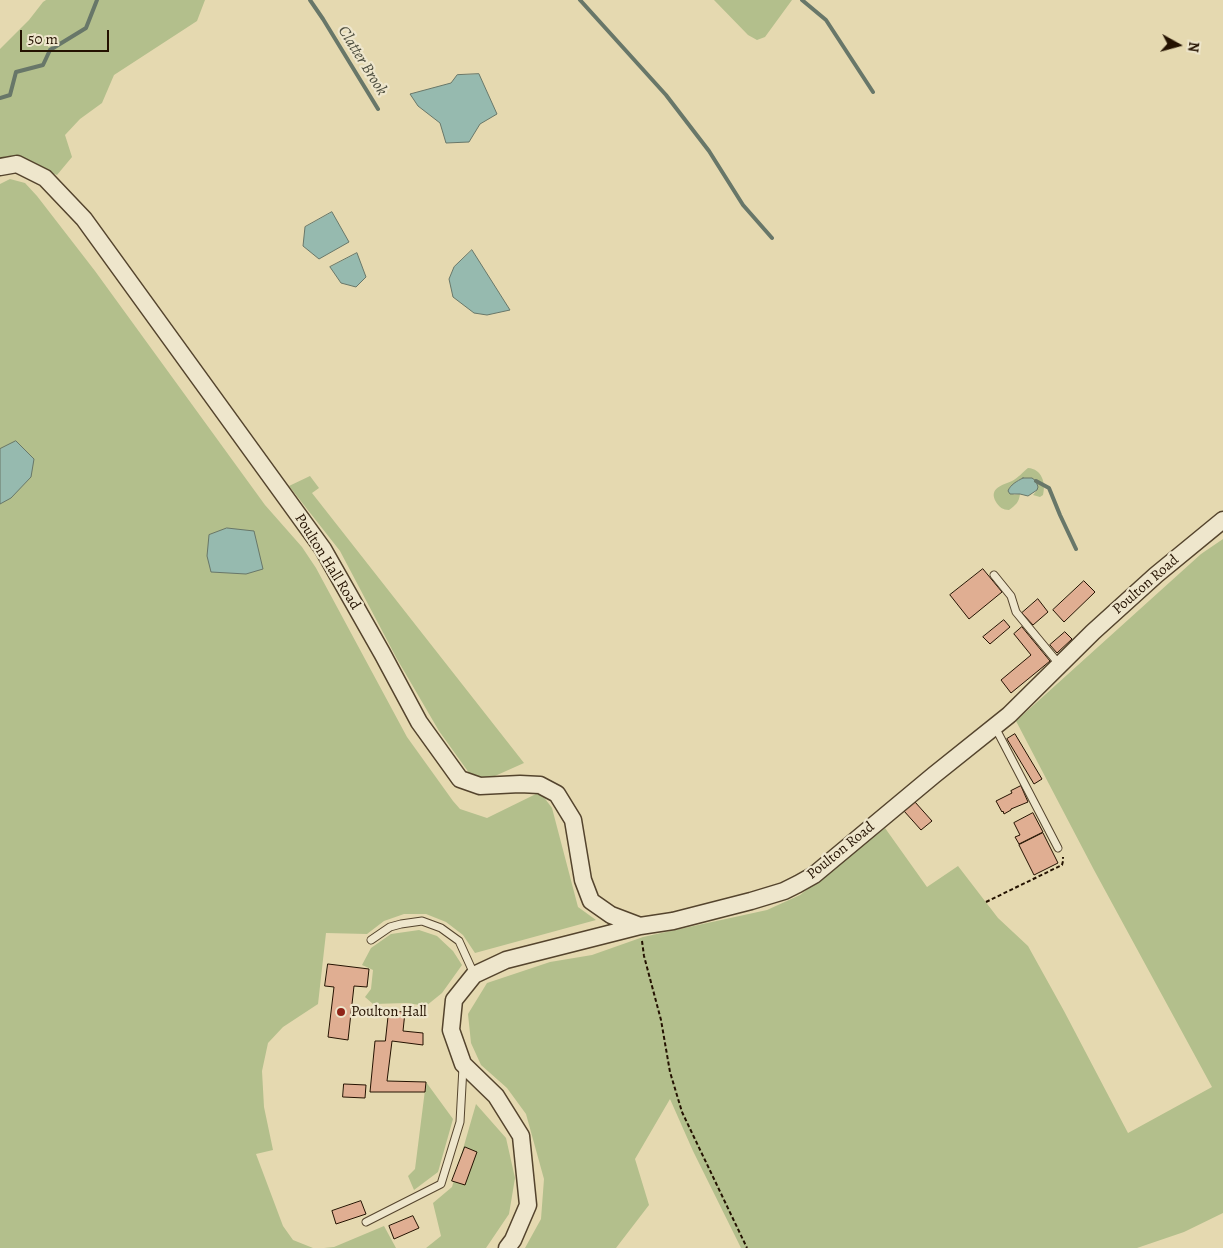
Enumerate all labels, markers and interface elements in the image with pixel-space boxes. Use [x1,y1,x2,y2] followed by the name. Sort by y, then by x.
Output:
[22,20,111,52] scale bar
[1153,20,1203,70] north arrow
[333,23,391,99] water label: Clatter Brook
[28,29,58,49] text: 50 m
[1183,41,1203,53] text: N
[290,511,364,613] street label: Poulton Hall Road
[1109,551,1183,619] street label: Poulton Road
[804,818,878,884] street label: Poulton Road
[351,1003,427,1021] place label: Poulton Hall
[335,1006,347,1018] marker: Poulton Hall

